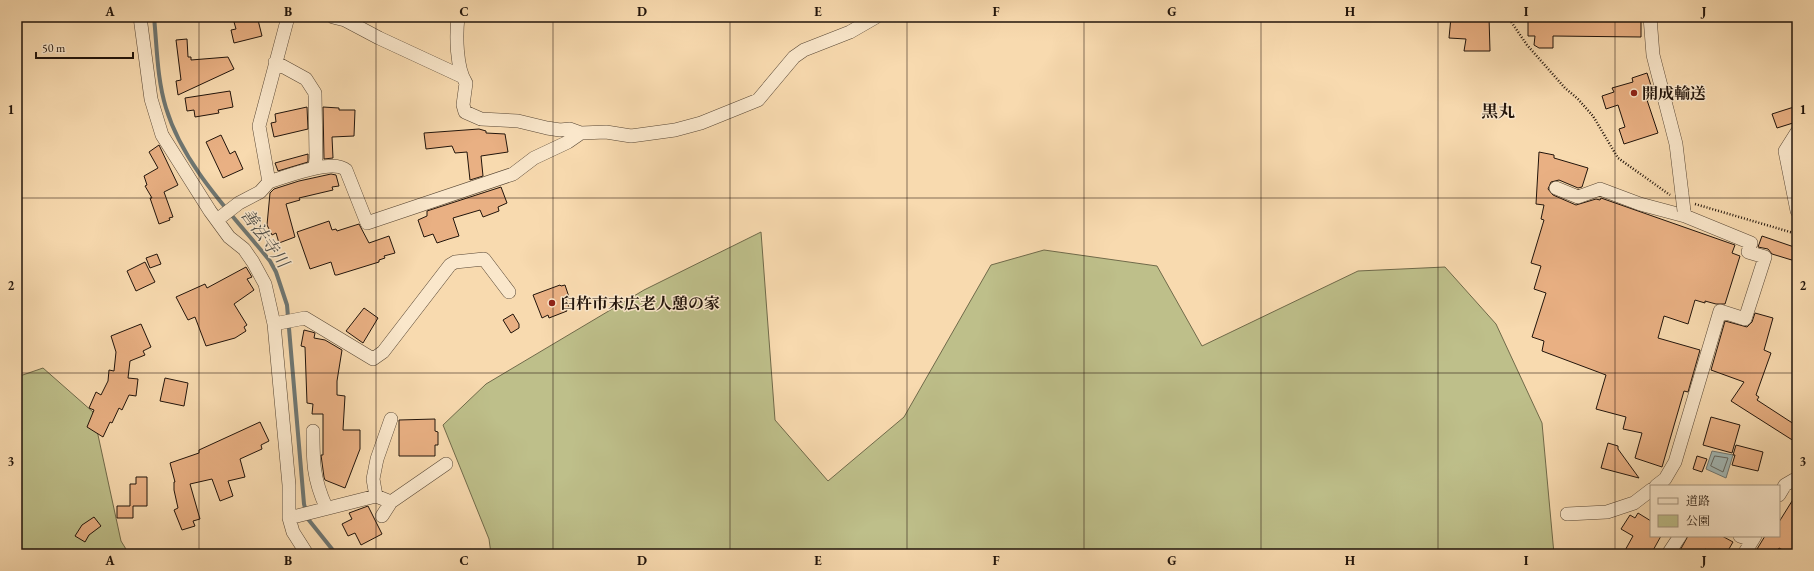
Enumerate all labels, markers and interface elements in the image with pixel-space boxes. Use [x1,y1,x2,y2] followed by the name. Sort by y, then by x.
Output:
[104,3,115,20] text: A
[284,3,292,20] text: B
[459,3,469,20] text: C
[637,3,647,20] text: D
[814,3,822,20] text: E
[992,3,1000,20] text: F
[1167,3,1177,20] text: G
[1345,3,1356,20] text: H
[1524,3,1529,20] text: I
[1700,3,1707,20] text: J
[36,34,133,60] scale bar
[42,40,66,56] text: 50 m
[1642,83,1706,104] place label: 開成輸送
[1629,88,1639,98] marker: 開成輸送
[1481,100,1515,122] district label: 黒丸
[8,101,15,118] text: 1
[1800,101,1807,118] text: 1
[236,204,295,274] water label: 善法寺川
[8,277,15,294] text: 2
[1800,277,1807,294] text: 2
[560,293,720,314] place label: 臼杵市末広老人憩の家
[547,298,557,308] marker: 臼杵市末広老人憩の家
[8,453,15,470] text: 3
[1800,453,1807,470] text: 3
[1650,485,1780,537] legend
[1686,493,1710,509] text: 道路
[1686,513,1710,529] text: 公園
[104,552,115,569] text: A
[284,552,292,569] text: B
[459,552,469,569] text: C
[637,552,647,569] text: D
[814,552,822,569] text: E
[992,552,1000,569] text: F
[1167,552,1177,569] text: G
[1345,552,1356,569] text: H
[1524,552,1529,569] text: I
[1700,552,1707,569] text: J

